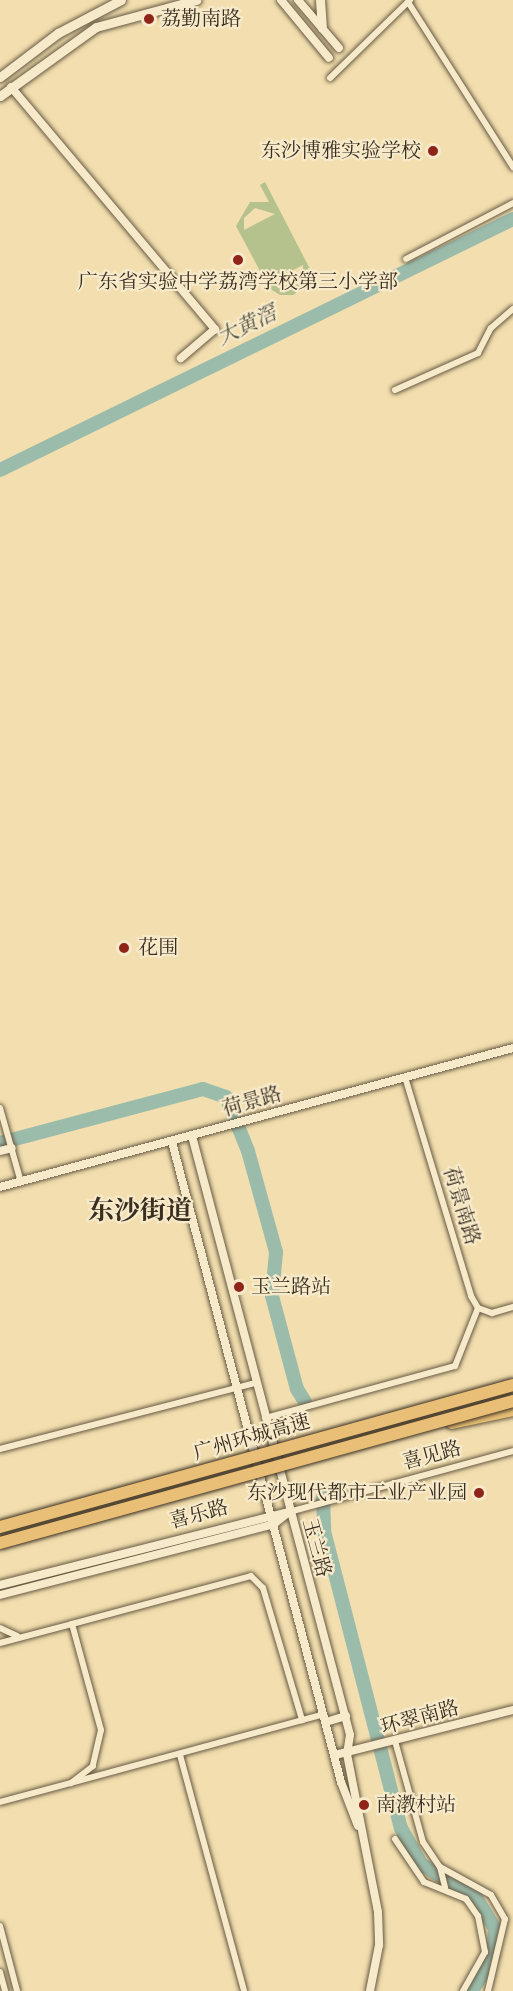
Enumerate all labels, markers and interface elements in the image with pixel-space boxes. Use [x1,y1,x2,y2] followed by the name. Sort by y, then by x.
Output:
[161,7,241,31] place label: 荔勤南路
[142,12,156,26] marker: 荔勤南路
[261,139,421,163] place label: 东沙博雅实验学校
[426,144,440,158] marker: 东沙博雅实验学校
[231,253,245,267] marker: 广东省实验中学荔湾学校第三小学部
[78,270,398,294] place label: 广东省实验中学荔湾学校第三小学部
[213,301,281,351] water label: 大黄滘
[138,936,178,960] place label: 花围
[115,939,133,957] marker: 花围
[220,1082,284,1122] street label: 荷景路
[438,1164,484,1248] street label: 荷景南路
[88,1196,192,1228] district label: 东沙街道
[251,1275,331,1299] place label: 玉兰路站
[232,1280,246,1294] marker: 玉兰路站
[191,1410,313,1466] street label: 广州环城高速
[400,1437,464,1475] street label: 喜见路
[247,1481,467,1505] place label: 东沙现代都市工业产业园
[472,1486,486,1500] marker: 东沙现代都市工业产业园
[167,1496,231,1534] street label: 喜乐路
[297,1516,335,1580] street label: 玉兰路
[378,1696,462,1740] street label: 环翠南路
[376,1793,456,1817] place label: 南漖村站
[357,1798,371,1812] marker: 南漖村站

